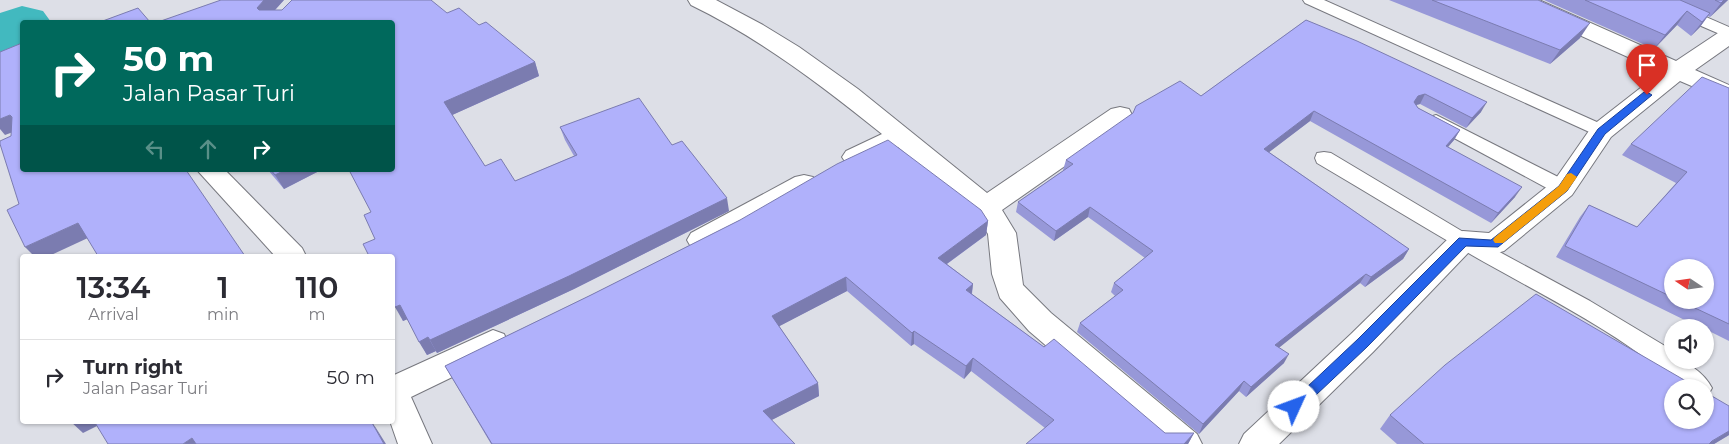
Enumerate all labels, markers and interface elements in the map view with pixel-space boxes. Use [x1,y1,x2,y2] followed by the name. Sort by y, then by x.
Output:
[123,37,214,80] text: 50 m
[40,40,105,105] icon: right
[1626,44,1668,95] pin
[1633,51,1661,79] icon: arrive
[123,80,295,107] text: Jalan Pasar Turi
[141,135,169,163] icon: left
[194,135,222,163] icon: ahead
[247,135,275,163] icon: right
[1664,259,1714,309] north arrow
[1664,259,1714,429] map controls
[76,269,150,306] text: 13:34
[217,269,229,306] text: 1
[295,269,339,306] text: 110
[88,305,139,324] text: Arrival
[207,305,239,324] text: min
[309,305,325,324] text: m
[1664,319,1714,369] button: sound
[83,356,183,379] text: Turn right
[40,363,68,391] icon: right
[327,366,375,389] text: 50 m
[83,379,208,398] text: Jalan Pasar Turi
[1664,379,1714,429] button: search
[1267,380,1319,432] position arrow

